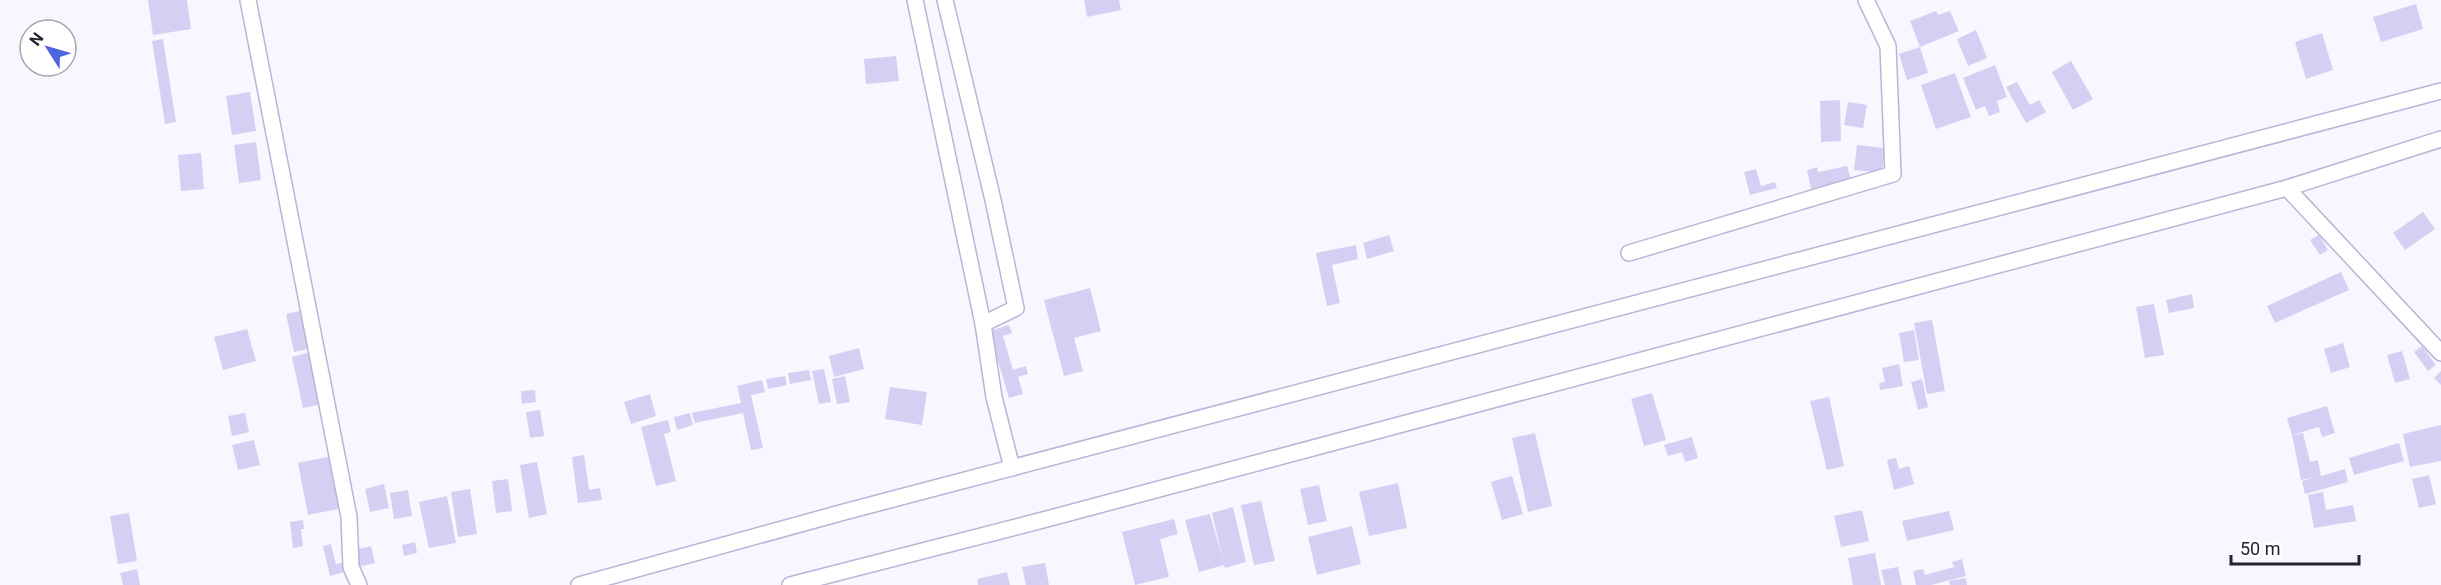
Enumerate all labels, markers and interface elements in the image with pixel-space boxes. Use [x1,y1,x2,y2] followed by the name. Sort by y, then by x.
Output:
[18,18,78,78] north arrow
[25,29,47,50] text: N
[2231,528,2358,566] scale bar
[2240,538,2280,559] text: 50 m

